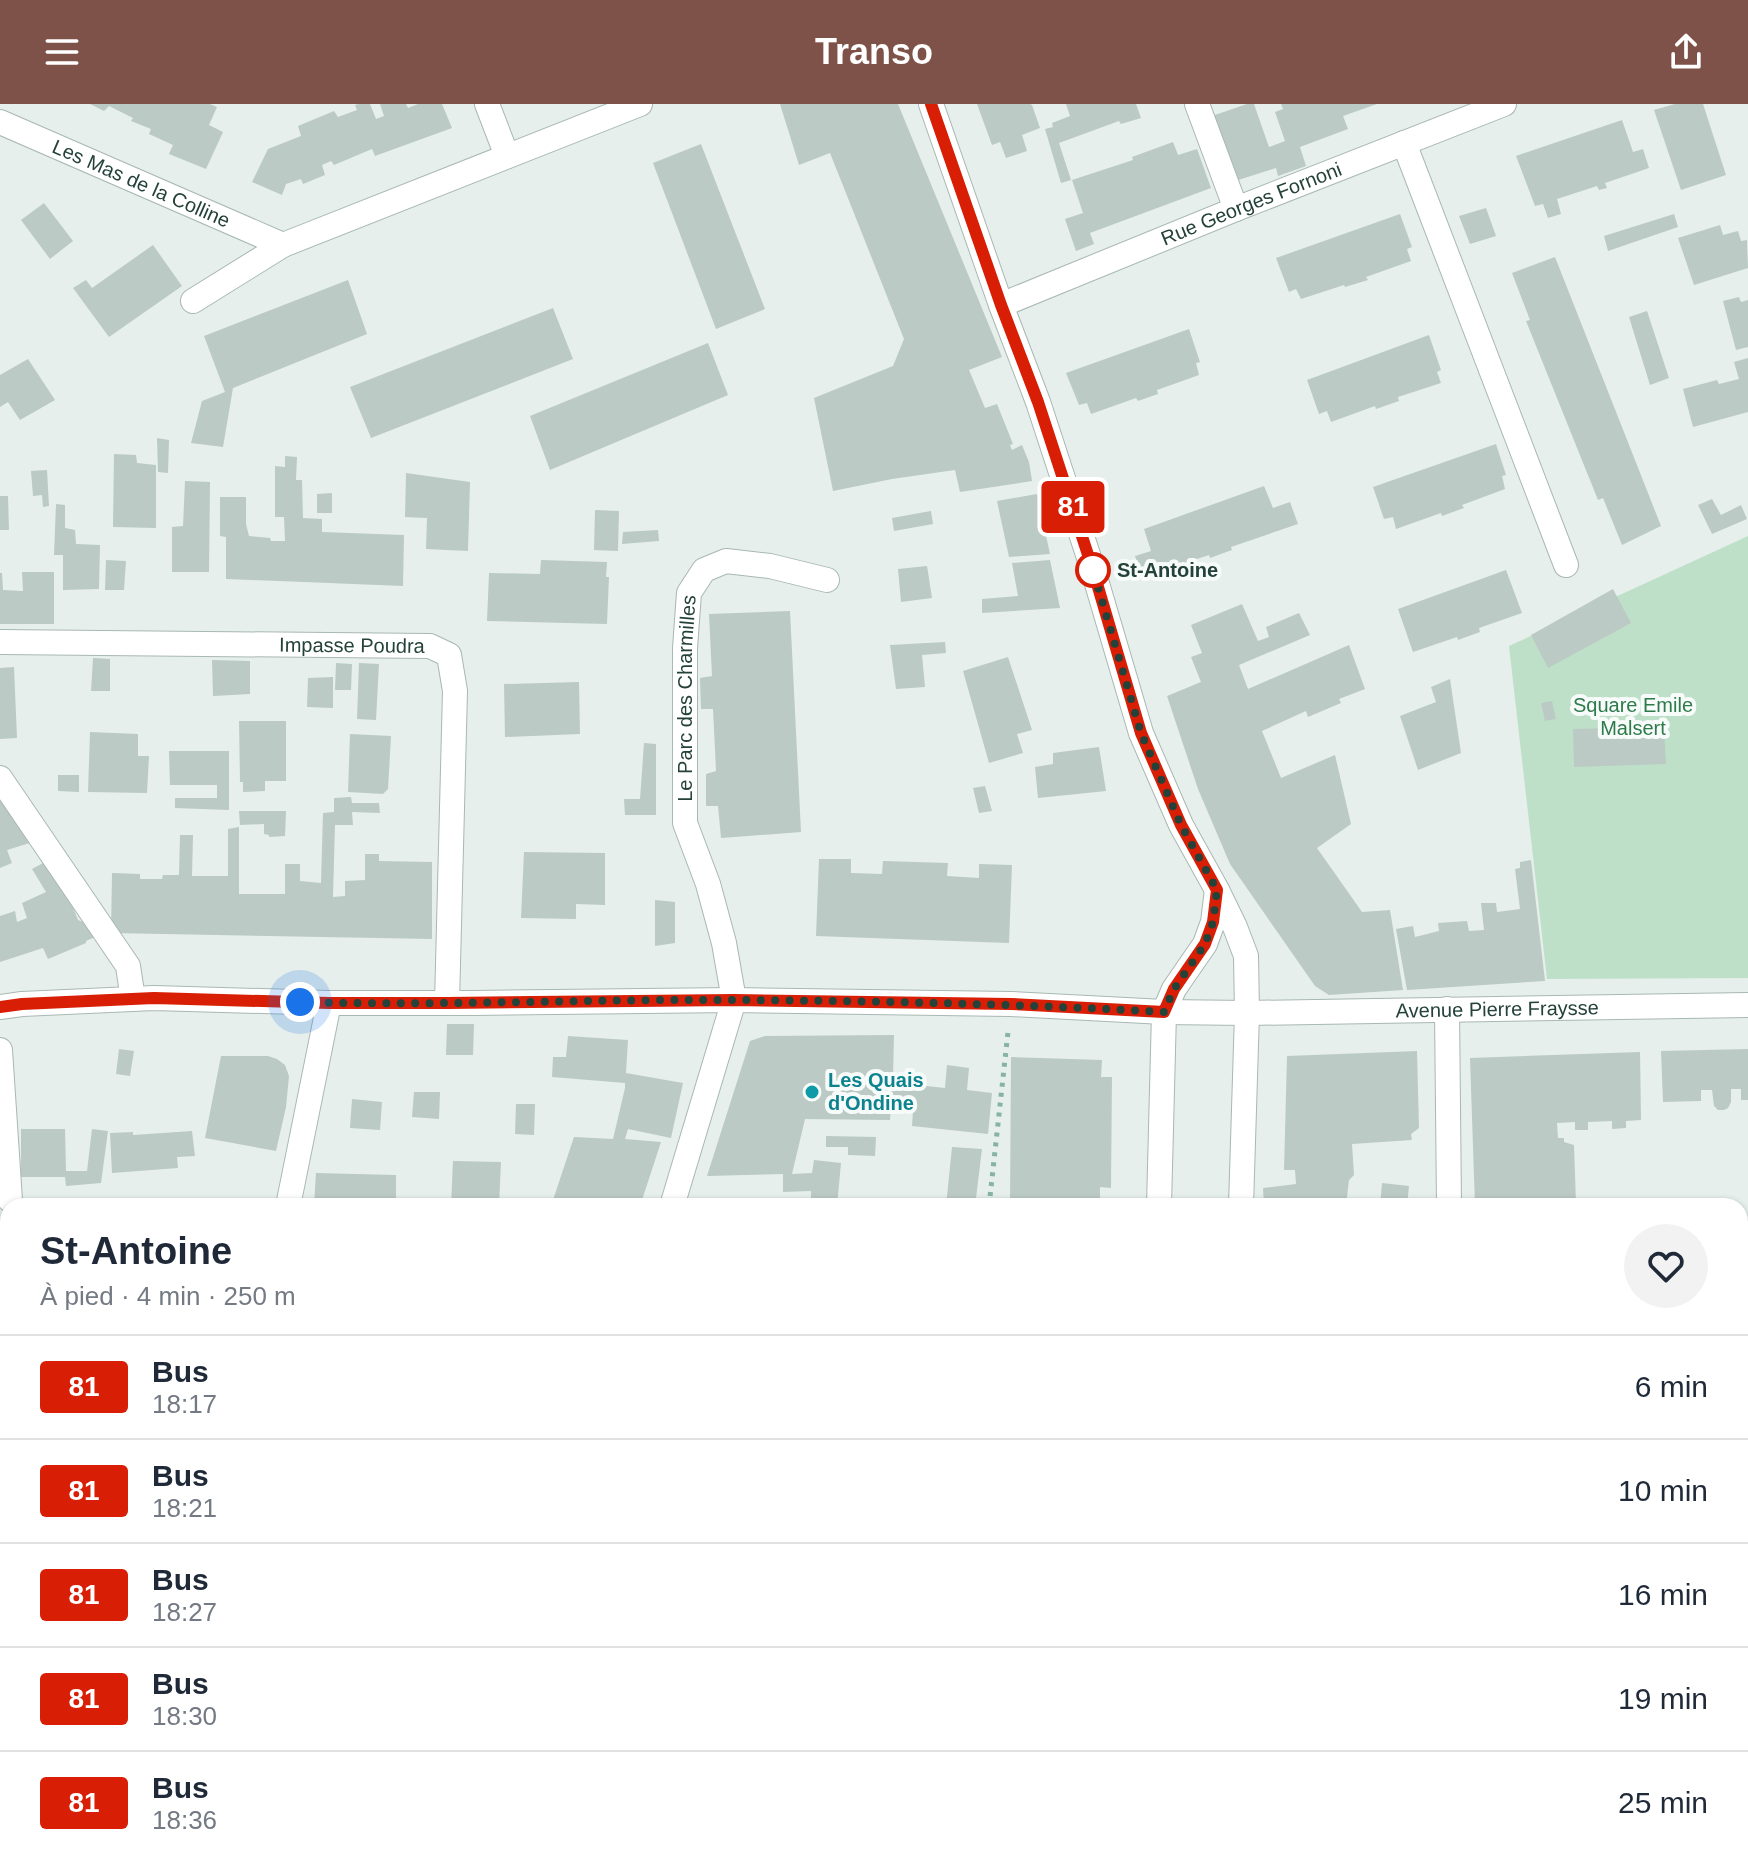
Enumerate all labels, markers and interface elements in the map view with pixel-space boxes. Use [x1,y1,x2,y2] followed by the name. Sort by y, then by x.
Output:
[40,30,84,74] icon: menu
[1664,30,1708,74] icon: share
[815,31,933,72] text: Transo
[49,135,233,232] street label: Les Mas de la Colline
[1158,158,1345,249] street label: Rue Georges Fornoni
[1037,481,1109,533] line badge: 81
[1057,491,1089,522] text: 81
[1076,553,1110,587] marker: St-Antoine
[1117,559,1218,581] place label: St-Antoine
[674,594,700,802] street label: Le Parc des Charmilles
[279,634,426,657] street label: Impasse Poudra
[1573,694,1693,739] park label: Square Emile Malsert
[280,982,320,1022] your location
[1396,996,1599,1022] street label: Avenue Pierre Fraysse
[828,1069,924,1114] place label: Les Quais d'Ondine
[803,1083,821,1101] marker: Les Quais d'Ondine
[1624,1224,1708,1308] button: heart
[40,1230,232,1272] text: St-Antoine
[40,1281,296,1311] text: À pied · 4 min · 250 m
[152,1355,209,1388] text: Bus
[1635,1370,1708,1403] text: 6 min
[68,1371,100,1402] text: 81
[152,1389,217,1419] text: 18:17
[152,1459,209,1492] text: Bus
[1618,1474,1708,1507] text: 10 min
[68,1475,100,1506] text: 81
[152,1493,217,1523] text: 18:21
[152,1563,209,1596] text: Bus
[1618,1578,1708,1611] text: 16 min
[68,1579,100,1610] text: 81
[152,1597,217,1627] text: 18:27
[152,1667,209,1700] text: Bus
[1618,1682,1708,1715] text: 19 min
[68,1683,100,1714] text: 81
[152,1701,217,1731] text: 18:30
[152,1771,209,1804] text: Bus
[1618,1786,1708,1819] text: 25 min
[68,1787,100,1818] text: 81
[152,1805,217,1835] text: 18:36

